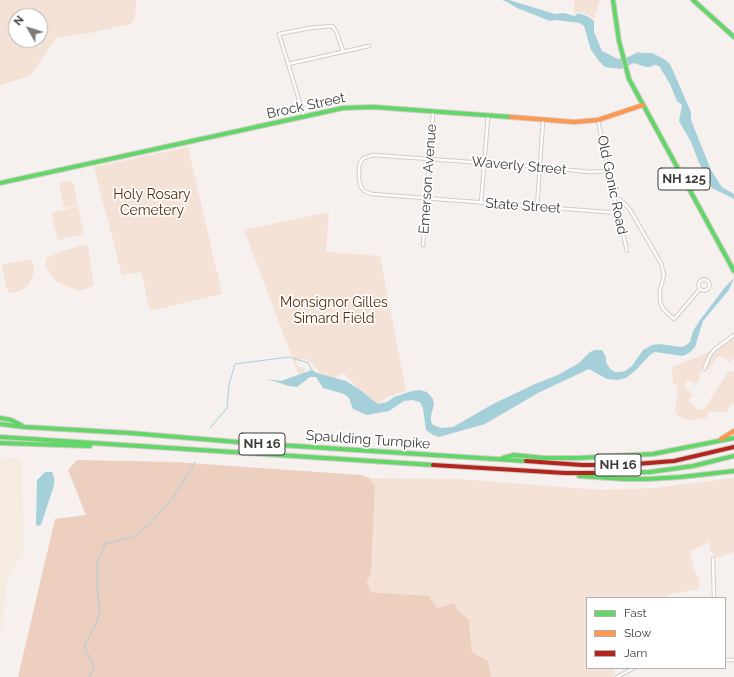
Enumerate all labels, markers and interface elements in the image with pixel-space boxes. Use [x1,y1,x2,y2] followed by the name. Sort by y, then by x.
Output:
[8,8,48,48] north arrow
[11,13,27,28] text: N
[265,89,347,123] street label: Brock Street
[416,123,440,235] street label: Emerson Avenue
[593,134,631,236] street label: Old Gonic Road
[471,153,567,179] street label: Waverly Street
[658,168,710,190] road number: NH 125
[113,187,191,220] park label: Holy Rosary Cemetery
[485,195,561,217] street label: State Street
[280,295,388,328] park label: Monsignor Gilles Simard Field
[305,427,431,453] street label: Spaulding Turnpike
[239,433,285,455] road number: NH 16
[595,454,641,476] road number: NH 16
[586,597,726,669] legend
[624,606,647,620] text: Fast
[624,626,651,640] text: Slow
[624,646,647,660] text: Jam

